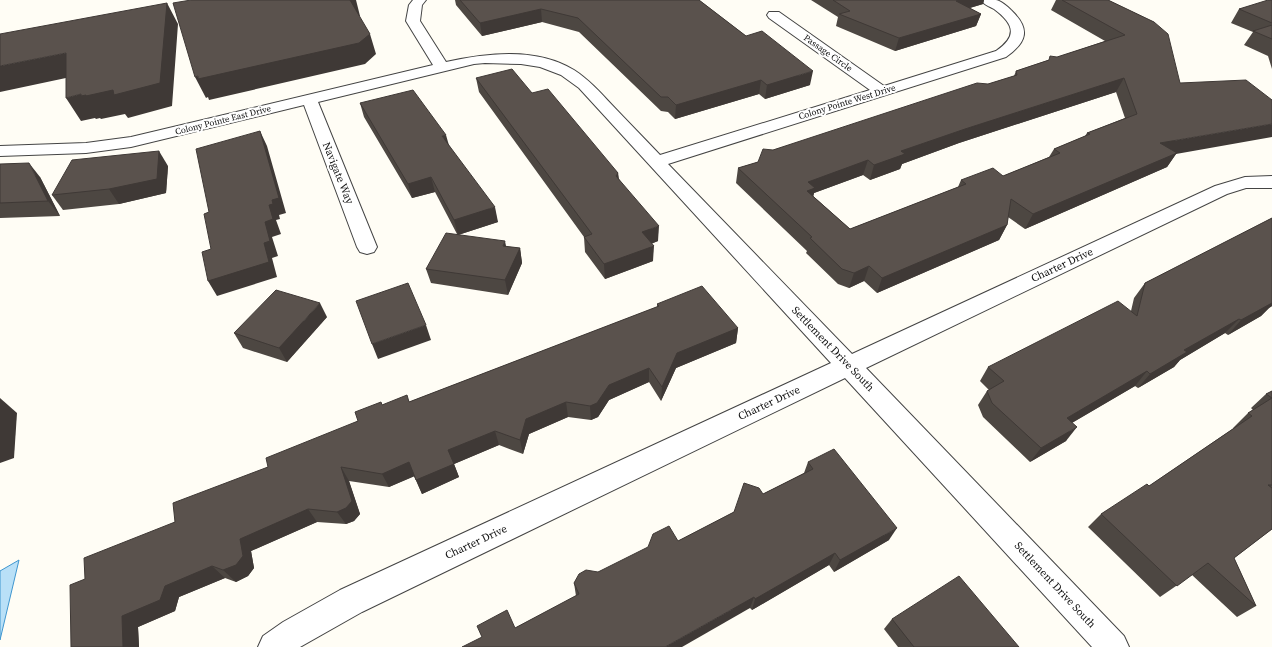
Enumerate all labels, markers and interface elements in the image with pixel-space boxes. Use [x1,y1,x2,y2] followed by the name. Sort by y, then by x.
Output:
[801,32,855,75] street label: Passage Circle
[797,81,897,122] street label: Colony Pointe West Drive
[174,102,273,138] street label: Colony Pointe East Drive
[319,140,357,207] street label: Navigate Way
[1029,244,1096,286] street label: Charter Drive
[788,303,878,395] street label: Settlement Drive South
[736,382,803,424] street label: Charter Drive
[443,521,510,563] street label: Charter Drive
[1011,539,1099,632] street label: Settlement Drive South

